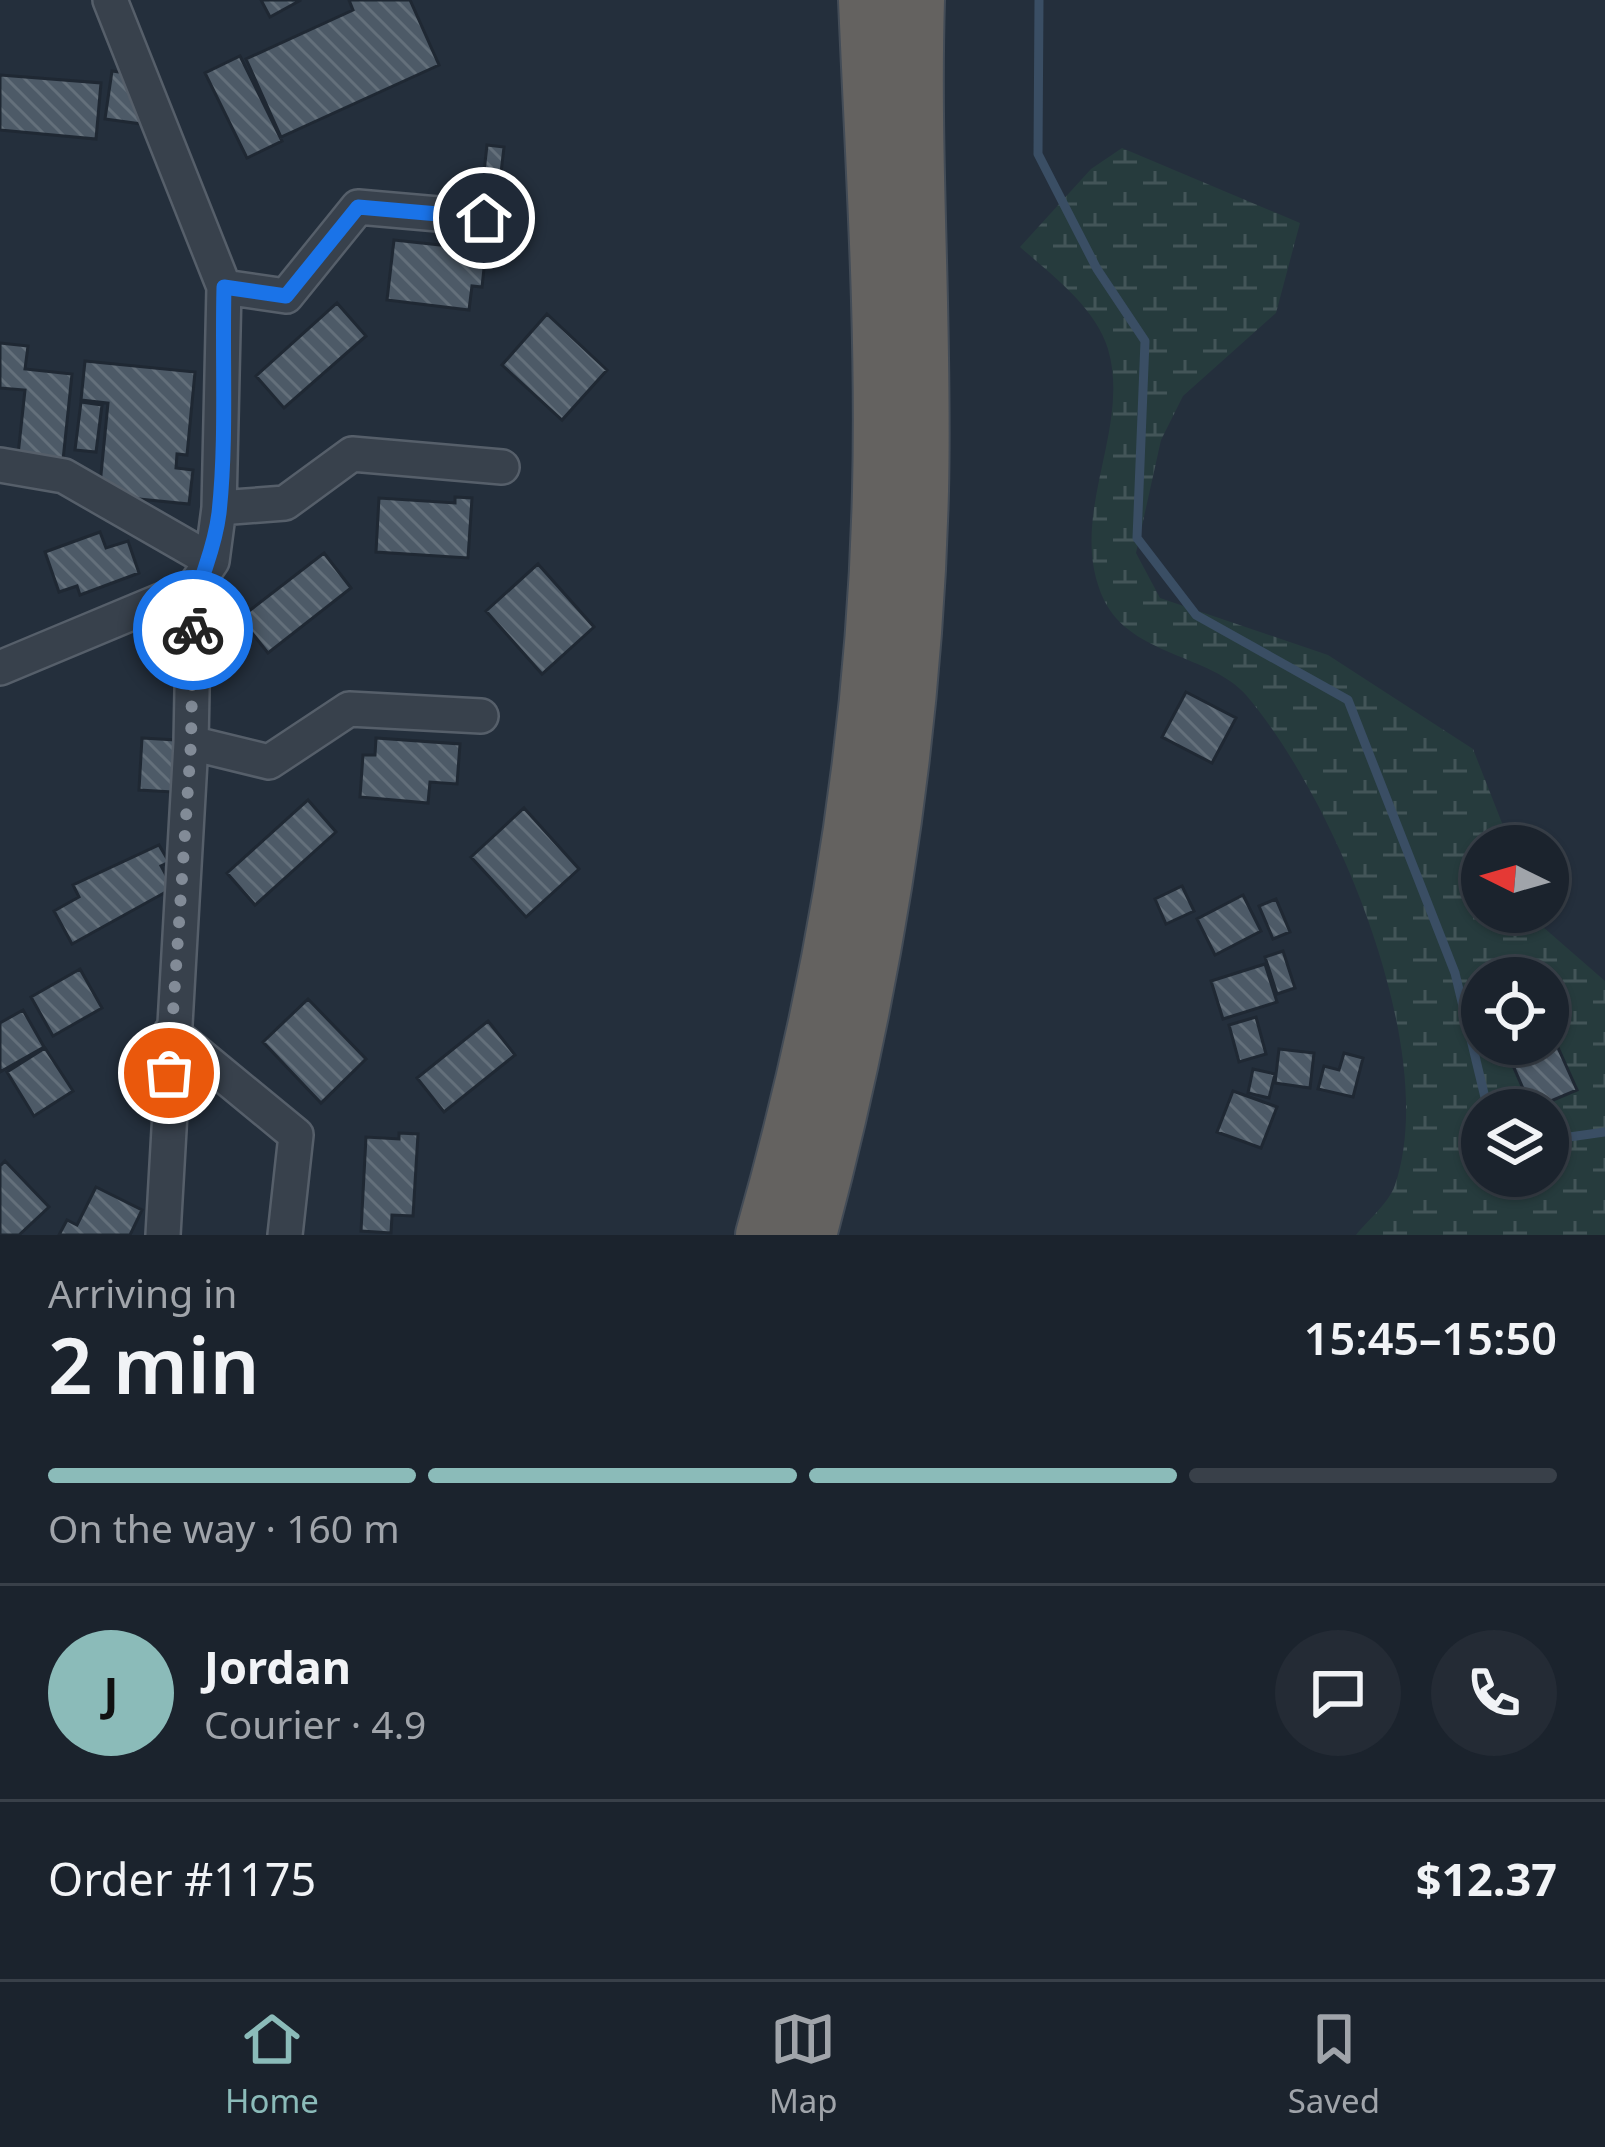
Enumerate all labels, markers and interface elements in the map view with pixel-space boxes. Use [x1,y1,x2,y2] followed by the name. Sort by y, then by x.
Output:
[433,167,535,269] pin
[451,185,517,251] icon: home
[133,570,253,690] courier
[160,597,226,663] icon: bike
[1461,825,1569,933] north arrow
[1461,825,1569,1197] map controls
[1461,957,1569,1065] button: locate
[118,1022,220,1124] pin
[136,1040,202,1106] icon: bag
[1461,1089,1569,1197] button: layers
[48,1266,237,1319] text: Arriving in
[1304,1307,1557,1368] text: 15:45–15:50
[48,1311,260,1417] text: 2 min
[48,1501,400,1554] text: On the way · 160 m
[1275,1630,1401,1756] button: chat
[1431,1630,1557,1756] button: phone
[204,1636,351,1697] text: Jordan
[104,1662,118,1723] text: J
[204,1697,426,1750] text: Courier · 4.9
[48,1848,316,1909] text: Order #1175
[1416,1848,1557,1909] text: $12.37
[225,2006,319,2123] tab: Home
[769,2006,838,2123] tab: Map
[1288,2006,1380,2123] tab: Saved

